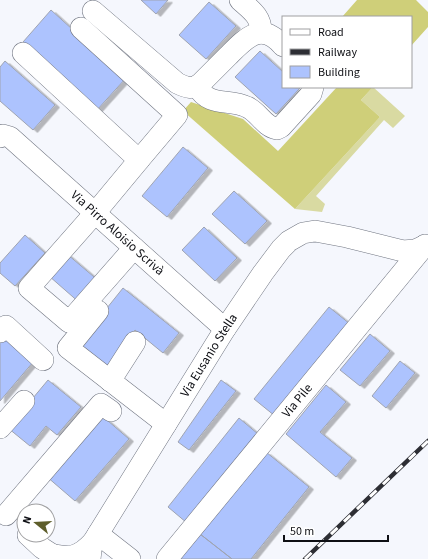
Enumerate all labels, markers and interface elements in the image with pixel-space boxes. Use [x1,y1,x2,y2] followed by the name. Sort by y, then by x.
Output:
[282,16,412,88] legend
[318,24,344,41] text: Road
[318,44,357,61] text: Railway
[318,64,360,81] text: Building
[67,186,168,280] street label: Via Pirro Aloisio Scrivà
[176,310,242,401] street label: Via Eusanio Stella
[278,380,317,422] street label: Via Pile
[16,503,56,543] north arrow
[19,514,35,526] text: N
[284,517,388,543] scale bar
[290,523,314,540] text: 50 m

